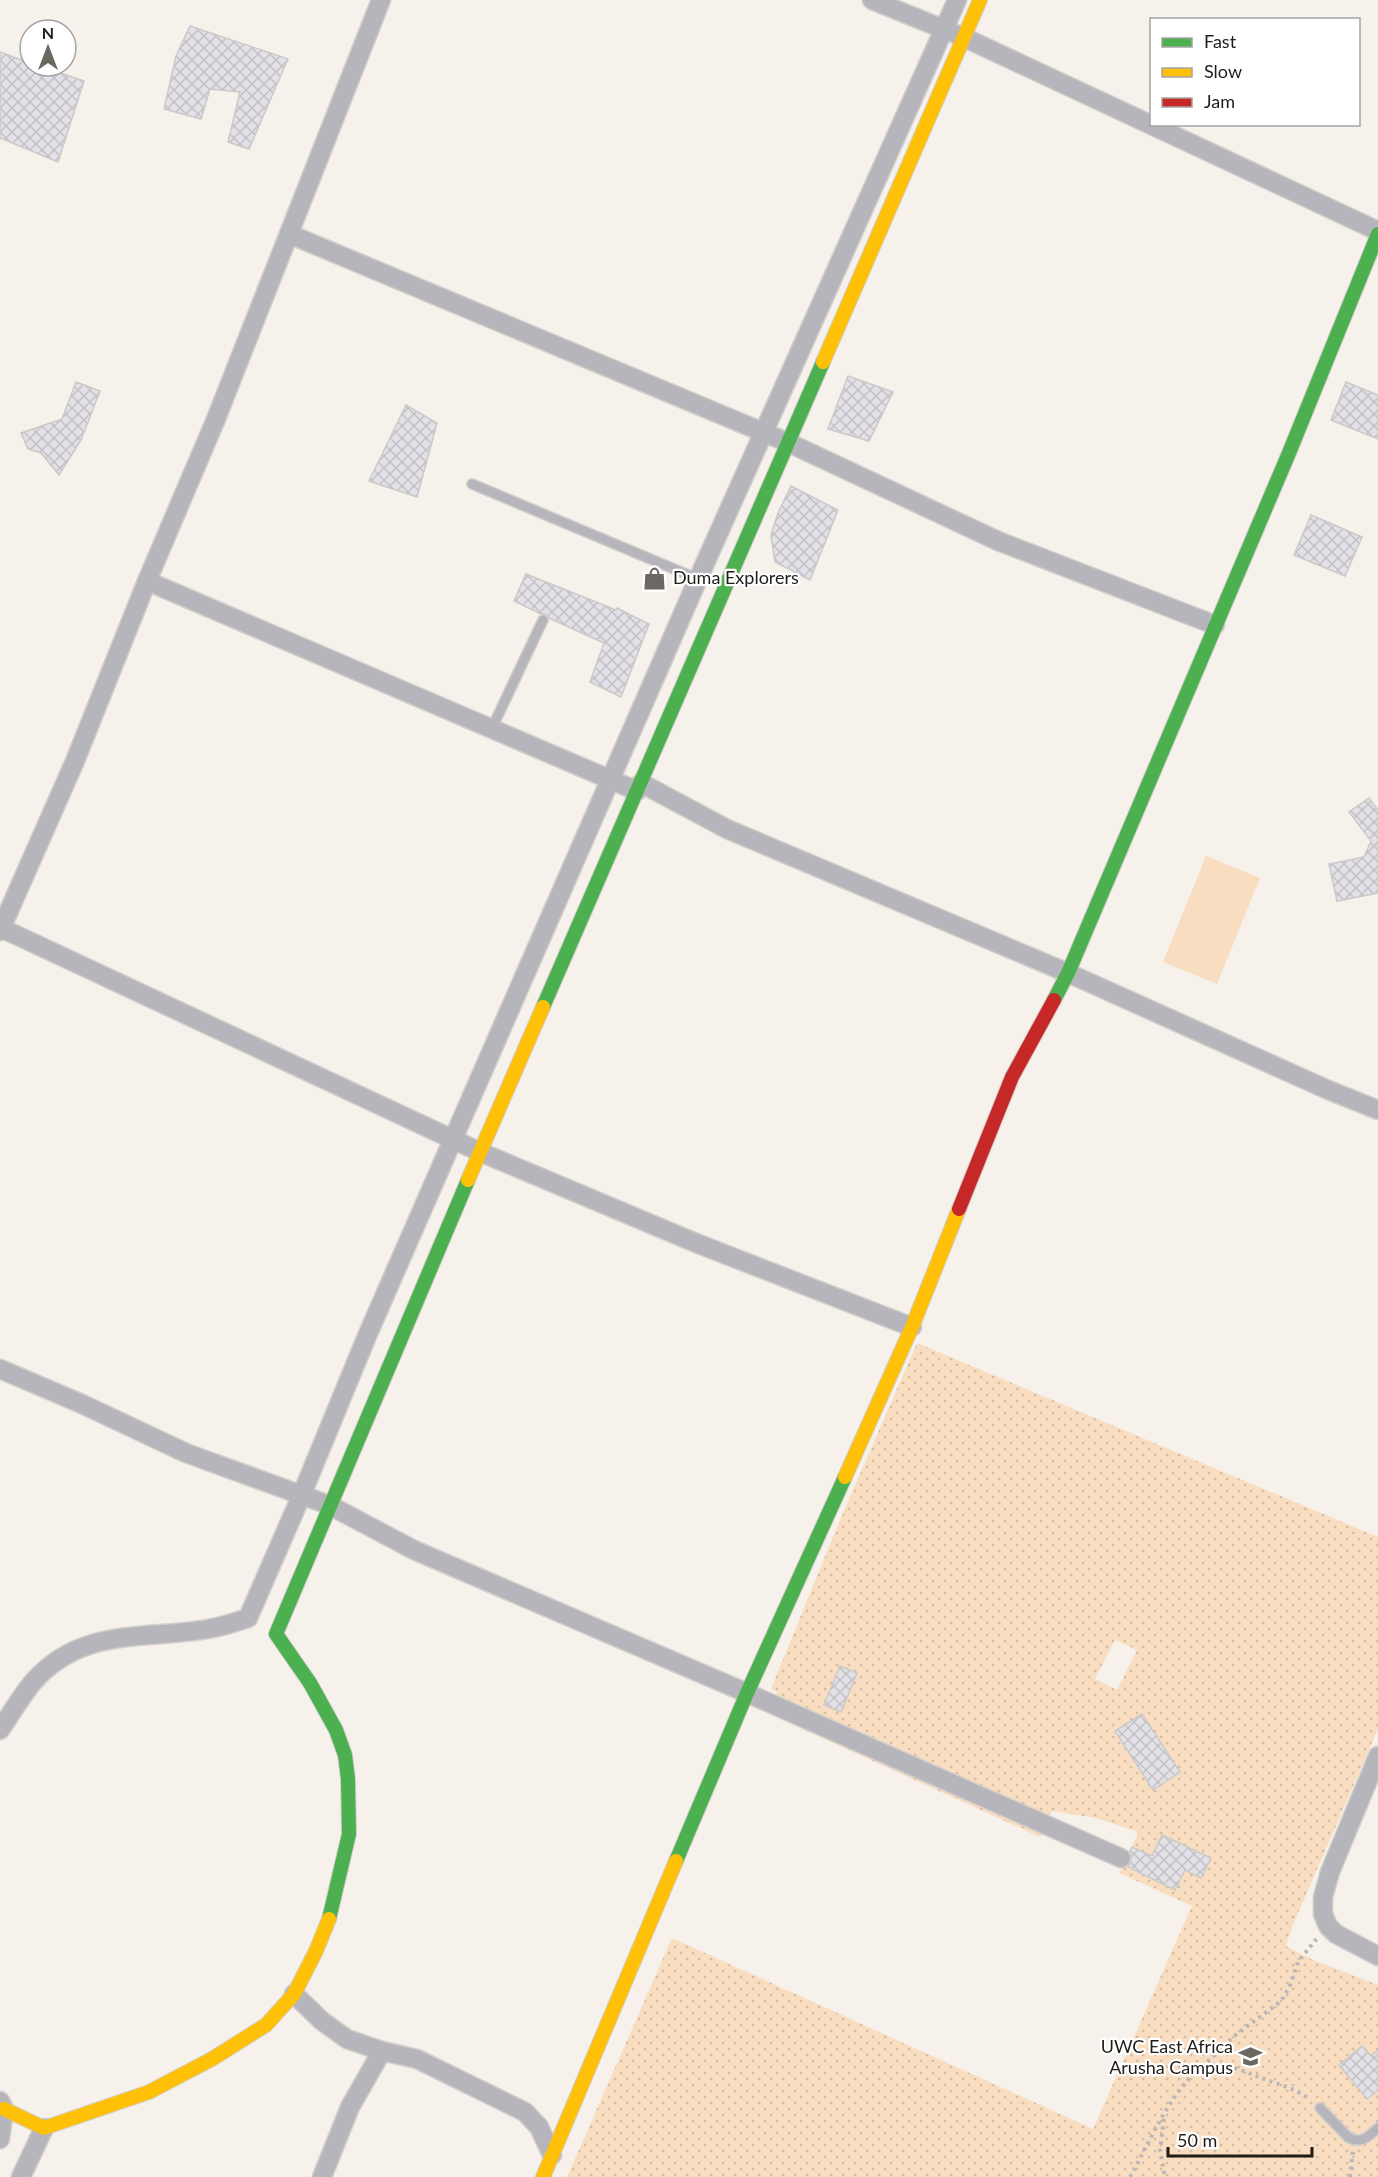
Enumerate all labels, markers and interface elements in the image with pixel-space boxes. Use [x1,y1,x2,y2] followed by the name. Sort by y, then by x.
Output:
[18,18,78,78] north arrow
[1150,18,1360,126] legend
[42,23,54,42] text: N
[1204,30,1237,52] text: Fast
[1204,60,1242,82] text: Slow
[1204,90,1235,112] text: Jam
[642,565,668,591] shop icon: Duma Explorers
[673,566,799,588] place label: Duma Explorers
[1101,2035,1233,2078] place label: UWC East Africa Arusha Campus
[1238,2044,1264,2070] school or university icon: UWC East Africa Arusha Campus
[1168,2120,1312,2158] scale bar
[1177,2129,1217,2151] text: 50 m

